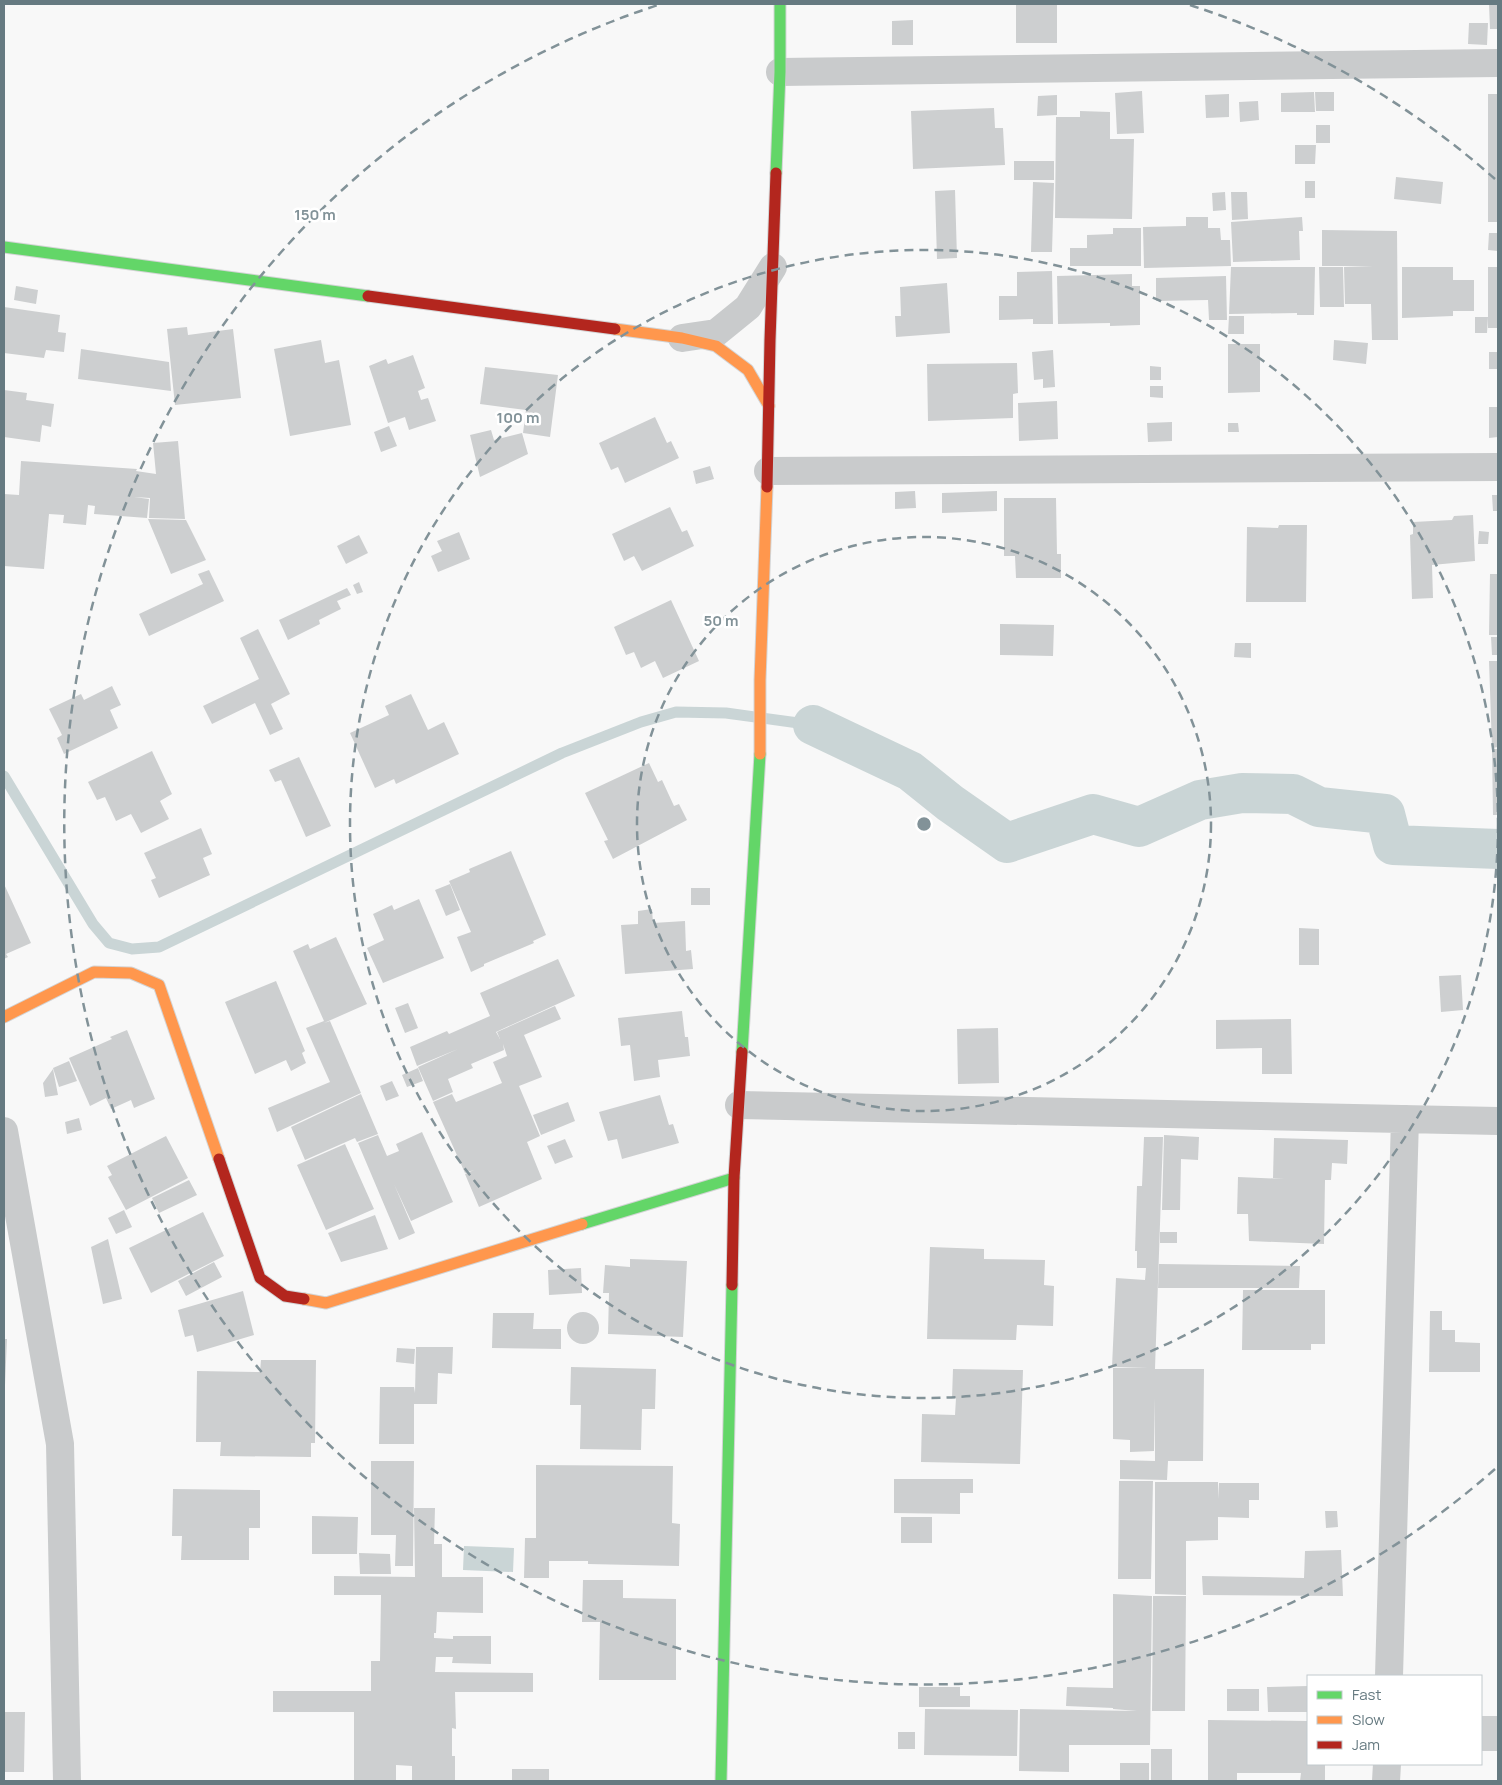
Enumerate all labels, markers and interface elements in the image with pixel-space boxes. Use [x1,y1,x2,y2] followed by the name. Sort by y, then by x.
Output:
[294,204,336,225] text: 150 m
[497,407,539,428] text: 100 m
[703,610,739,631] text: 50 m
[915,815,933,833] centre of rings
[1307,1675,1482,1765] legend
[1352,1684,1381,1705] text: Fast
[1352,1709,1385,1730] text: Slow
[1352,1734,1380,1755] text: Jam

